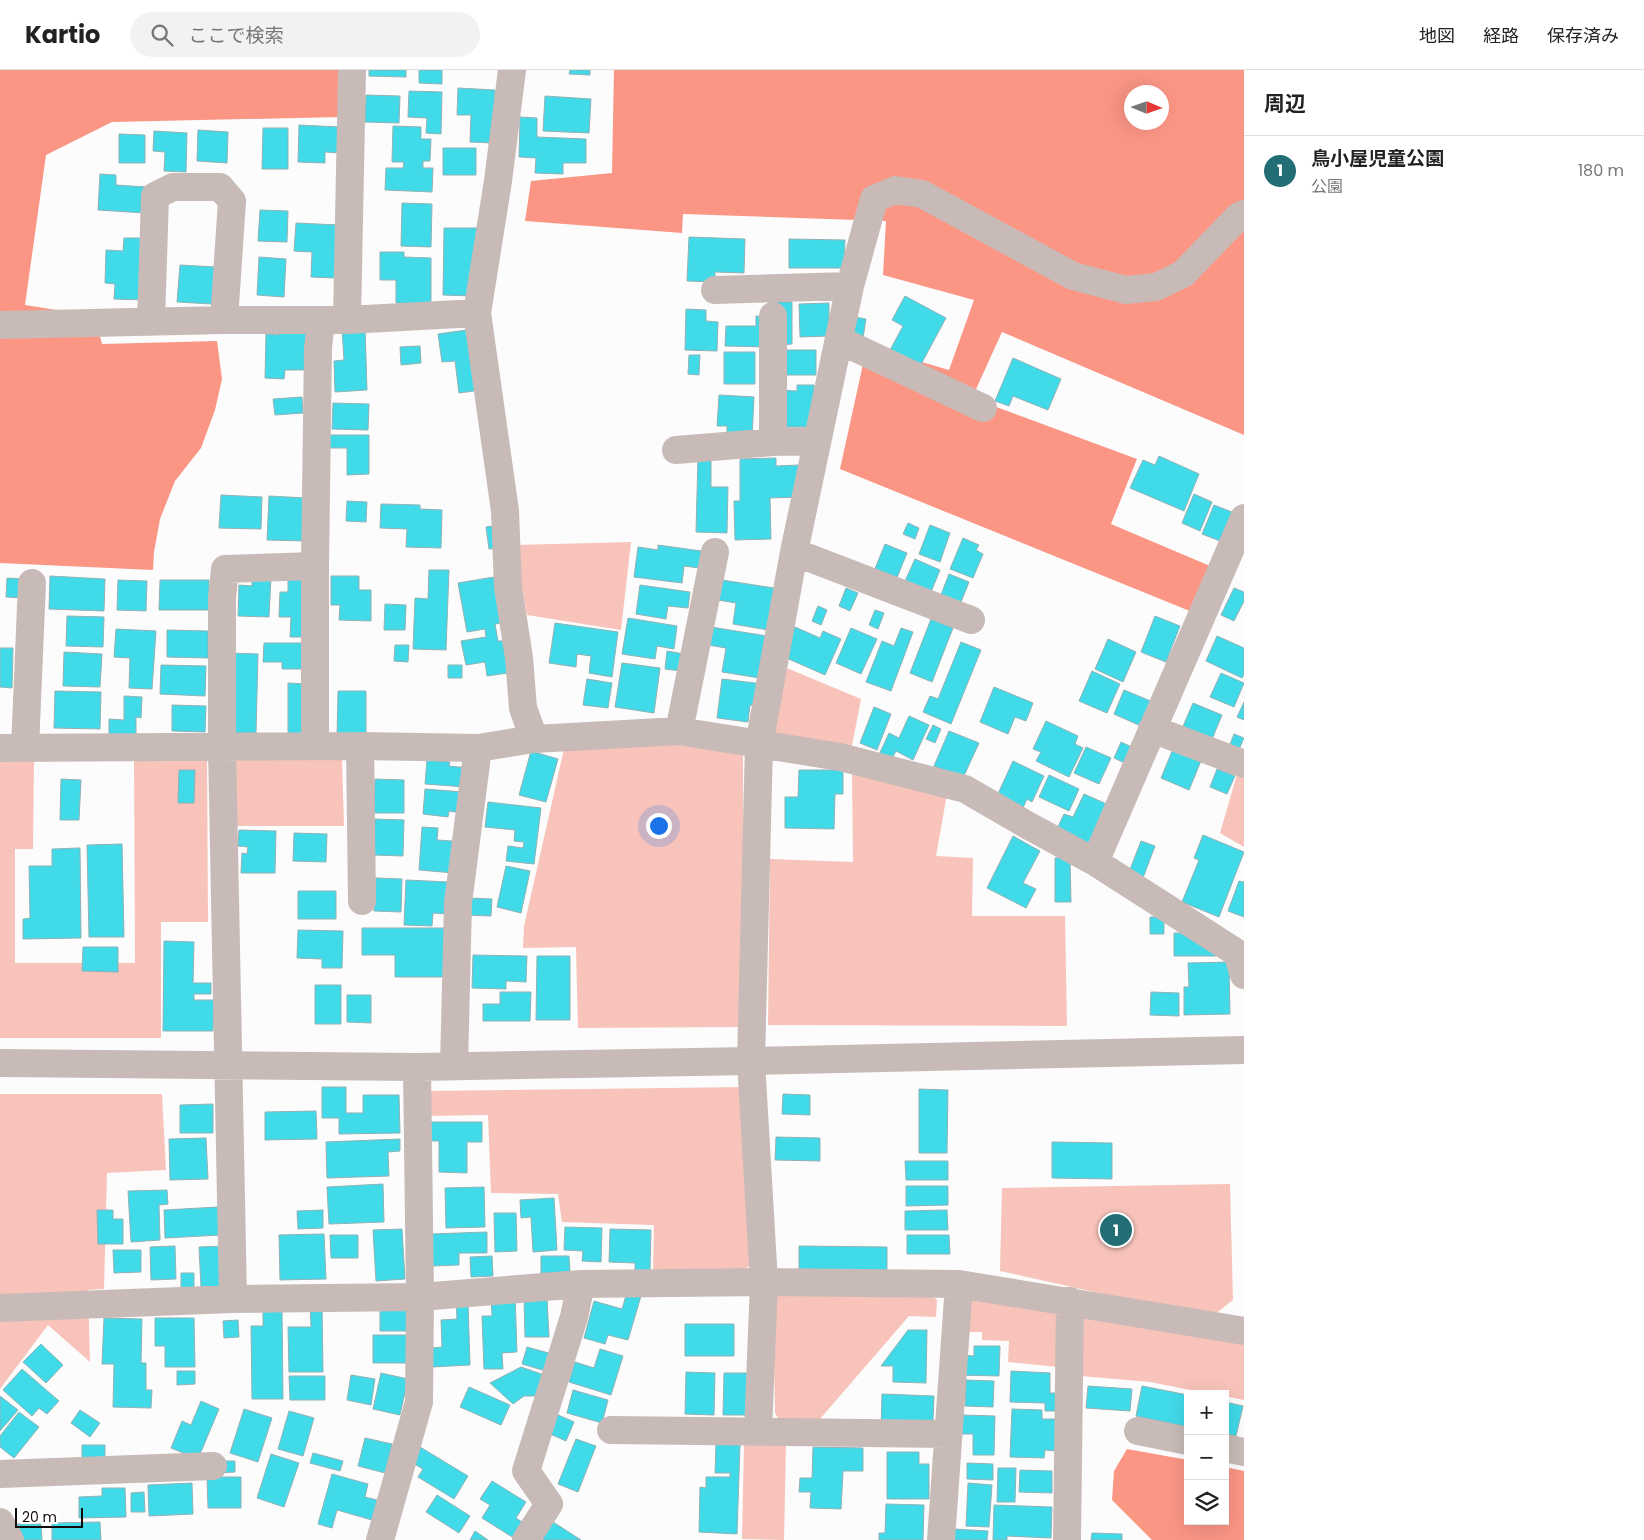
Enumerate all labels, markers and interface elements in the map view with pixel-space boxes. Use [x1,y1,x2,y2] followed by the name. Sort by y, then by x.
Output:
[130,12,480,57] search box
[25,18,100,51] text: Kartio
[148,21,176,49] icon: search
[188,22,283,49] text: ここで検索
[1419,23,1455,48] text: 地図
[1483,23,1519,48] text: 経路
[1547,23,1619,48] text: 保存済み
[1124,85,1169,130] north arrow
[1264,89,1306,118] text: 周辺
[1311,145,1444,172] text: 鳥小屋児童公園
[1277,159,1283,182] text: 1
[1578,159,1624,182] text: 180 m
[1311,175,1343,198] text: 公園
[646,813,672,839] your location
[1100,1211,1132,1249] pin: 1
[1184,1390,1229,1525] map controls
[1184,1390,1229,1435] button: +
[1184,1435,1229,1480] button: −
[1184,1480,1229,1525] button: layers
[15,1505,82,1528] scale bar
[22,1507,57,1527] text: 20 m

